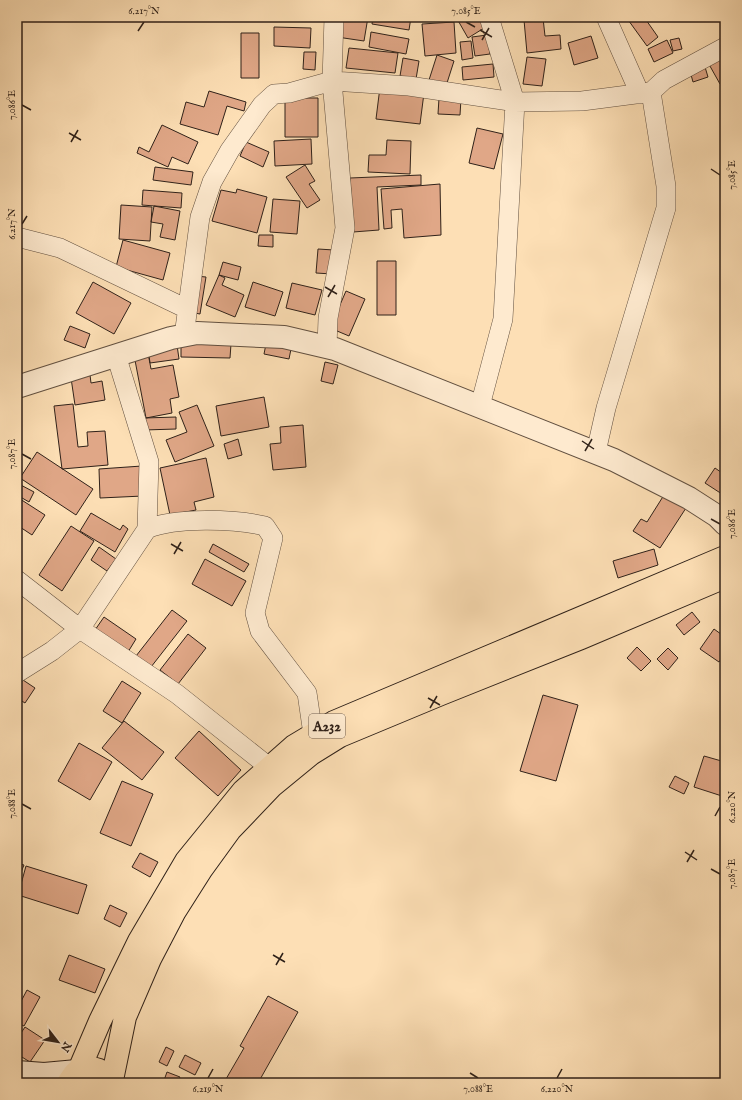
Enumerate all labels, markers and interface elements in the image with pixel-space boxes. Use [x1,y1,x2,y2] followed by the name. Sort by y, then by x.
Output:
[128,5,160,18] text: 6.217°N
[451,5,481,18] text: 7.085°E
[6,90,19,120] text: 7.086°E
[726,160,739,190] text: 7.085°E
[6,208,19,240] text: 6.217°N
[6,439,19,469] text: 7.087°E
[726,509,739,539] text: 7.086°E
[309,714,345,738] road number: A232
[6,789,19,819] text: 7.088°E
[726,790,739,823] text: 6.220°N
[726,859,739,889] text: 7.087°E
[38,1022,78,1062] north arrow
[57,1038,75,1055] text: N
[193,1083,224,1096] text: 6.219°N
[463,1083,493,1096] text: 7.088°E
[541,1083,574,1096] text: 6.220°N

